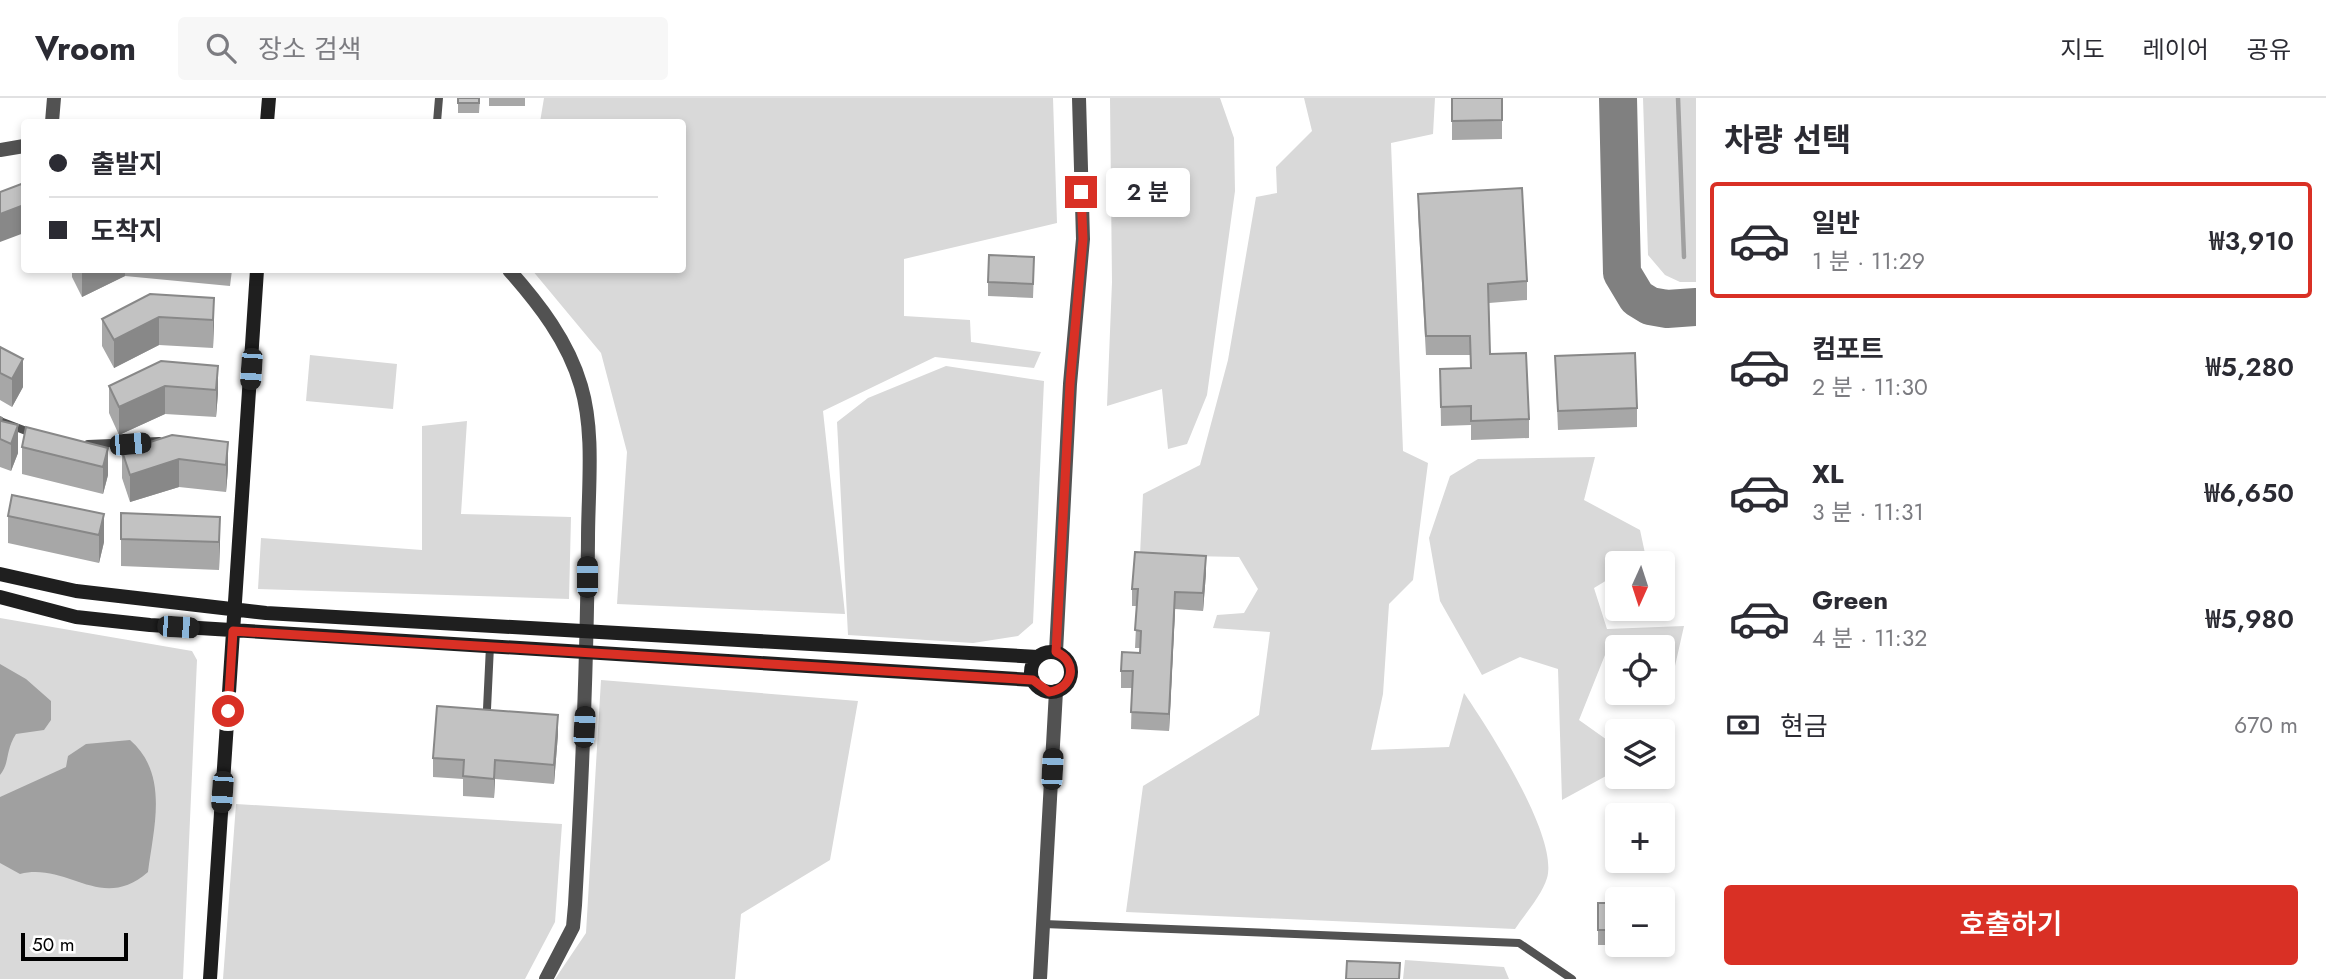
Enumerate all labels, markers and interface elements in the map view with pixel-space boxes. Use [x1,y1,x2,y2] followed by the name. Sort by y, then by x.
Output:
[178,17,668,80] search box
[35,25,136,72] text: Vroom
[202,29,240,67] icon: search
[258,30,362,68] text: 장소 검색
[2060,32,2105,67] text: 지도
[2143,32,2209,67] text: 레이어
[2247,32,2291,67] text: 공유
[1724,117,1851,163] text: 차량 선택
[91,145,163,183] text: 출발지
[1106,168,1190,217] callout: 2 분
[1127,175,1169,209] text: 2 분
[1065,176,1097,208] route end
[1812,204,1860,242] text: 일반
[1728,209,1791,272] icon: car
[91,212,163,250] text: 도착지
[2209,222,2294,260] text: ₩3,910
[1812,244,1925,278] text: 1 분 · 11:29
[1812,330,1884,368] text: 컴포트
[1728,335,1791,398] icon: car
[240,347,263,391] car
[2206,348,2294,386] text: ₩5,280
[1812,370,1928,404] text: 2 분 · 11:30
[109,432,152,456] car
[1812,455,1844,493] text: XL
[1728,461,1791,524] icon: car
[2205,474,2294,512] text: ₩6,650
[1812,495,1924,529] text: 3 분 · 11:31
[1605,551,1675,621] north arrow
[1605,551,1675,957] map controls
[577,556,598,598] car
[1812,581,1888,619] text: Green
[1728,587,1791,650] icon: car
[2205,600,2294,638] text: ₩5,980
[157,615,200,639] car
[1812,621,1927,655] text: 4 분 · 11:32
[1605,635,1675,705] button: locate
[212,695,244,727] route start
[573,705,596,749] car
[1724,706,1762,744] icon: cash
[1780,707,1828,745] text: 현금
[2234,708,2298,742] text: 670 m
[1605,719,1675,789] button: layers
[1041,747,1064,791] car
[211,770,234,814] car
[1605,803,1675,873] button: +
[1724,885,2298,965] button: 호출하기
[1605,887,1675,957] button: −
[21,930,128,962] scale bar
[32,931,75,958] text: 50 m

